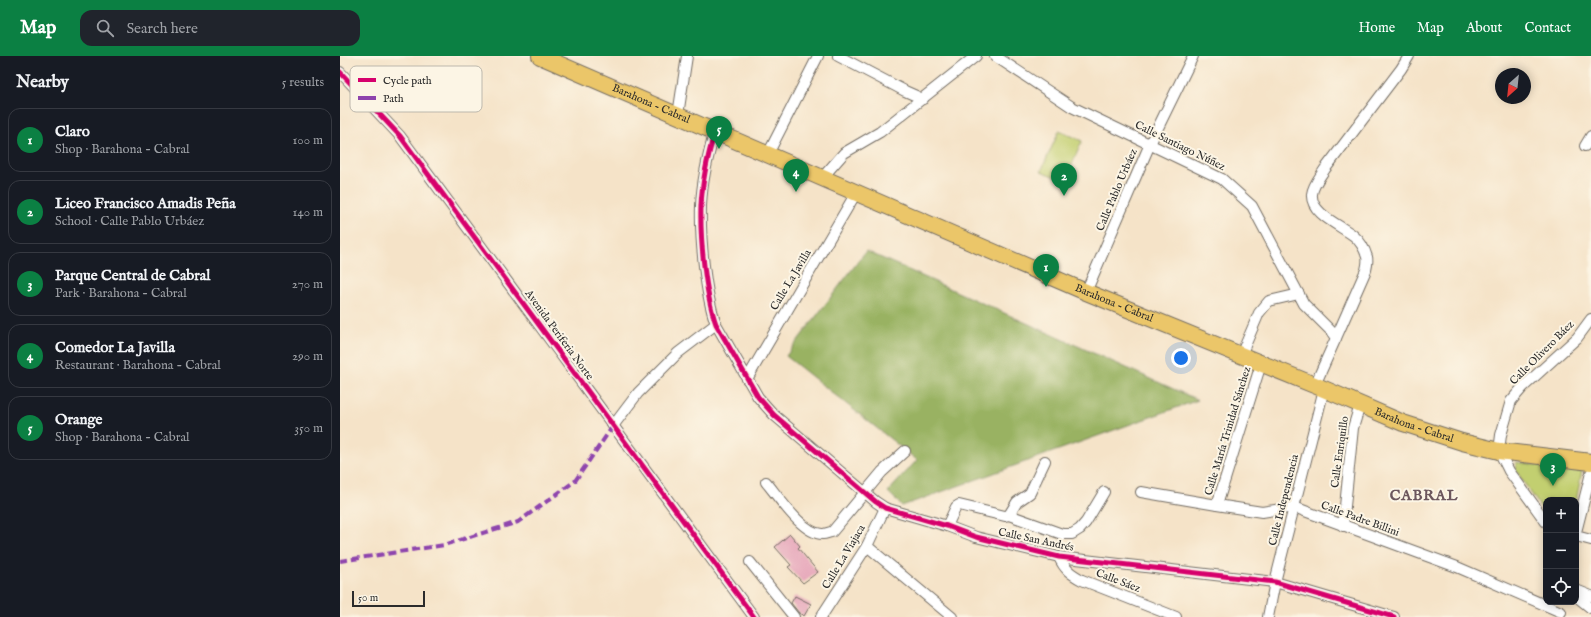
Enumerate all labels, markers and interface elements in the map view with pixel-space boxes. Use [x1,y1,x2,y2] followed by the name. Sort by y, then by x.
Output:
[80,10,360,46] search box
[20,16,56,40] text: Map
[94,17,116,39] icon: search
[126,19,198,38] text: Search here
[1359,19,1395,37] text: Home
[1417,19,1444,37] text: Map
[1466,19,1502,37] text: About
[1524,19,1571,37] text: Contact
[350,66,482,112] legend
[1495,68,1531,104] north arrow
[16,72,69,93] text: Nearby
[282,74,324,91] text: 5 results
[383,74,432,88] text: Cycle path
[610,81,692,127] street label: Barahona - Cabral
[383,92,404,106] text: Path
[706,116,732,149] pin: 5
[1132,118,1228,174] street label: Calle Santiago Núñez
[55,122,90,141] text: Claro
[28,132,32,149] text: 1
[293,132,323,149] text: 100 m
[55,141,190,158] text: Shop · Barahona - Cabral
[1093,147,1141,233] street label: Calle Pablo Urbáez
[783,159,809,192] pin: 4
[1051,163,1077,196] pin: 2
[55,194,236,213] text: Liceo Francisco Amadis Peña
[27,204,33,221] text: 2
[293,204,323,221] text: 140 m
[55,213,204,230] text: School · Calle Pablo Urbáez
[767,247,815,313] street label: Calle La Javilla
[1033,254,1059,287] pin: 1
[55,266,210,285] text: Parque Central de Cabral
[28,276,32,293] text: 3
[292,276,323,293] text: 270 m
[1073,281,1155,326] street label: Barahona - Cabral
[55,285,187,302] text: Park · Barahona - Cabral
[521,286,596,383] street label: Avenida Periferia Norte
[1507,318,1577,388] street label: Calle Olivero Báez
[55,338,175,357] text: Comedor La Javilla
[27,348,33,365] text: 4
[292,348,323,365] text: 290 m
[1171,348,1191,368] your location
[55,357,221,374] text: Restaurant · Barahona - Cabral
[1202,365,1254,497] street label: Calle María Trinidad Sánchez
[1372,404,1455,446] street label: Barahona - Cabral
[55,410,102,429] text: Orange
[1328,415,1352,489] street label: Calle Enriquillo
[28,420,32,437] text: 5
[294,420,323,437] text: 350 m
[55,429,190,446] text: Shop · Barahona - Cabral
[1266,453,1302,547] street label: Calle Independencia
[1540,453,1566,486] pin: 3
[1390,486,1458,505] district label: CABRAL
[1543,497,1579,605] map controls
[1543,497,1579,533] button: +
[1319,498,1401,540] street label: Calle Padre Billini
[819,522,869,592] street label: Calle La Viajaca
[997,525,1075,555] street label: Calle San Andrés
[1543,533,1579,569] button: −
[1094,566,1142,596] street label: Calle Sáez
[1543,569,1579,605] button: locate
[352,589,425,608] scale bar
[358,591,378,605] text: 50 m

